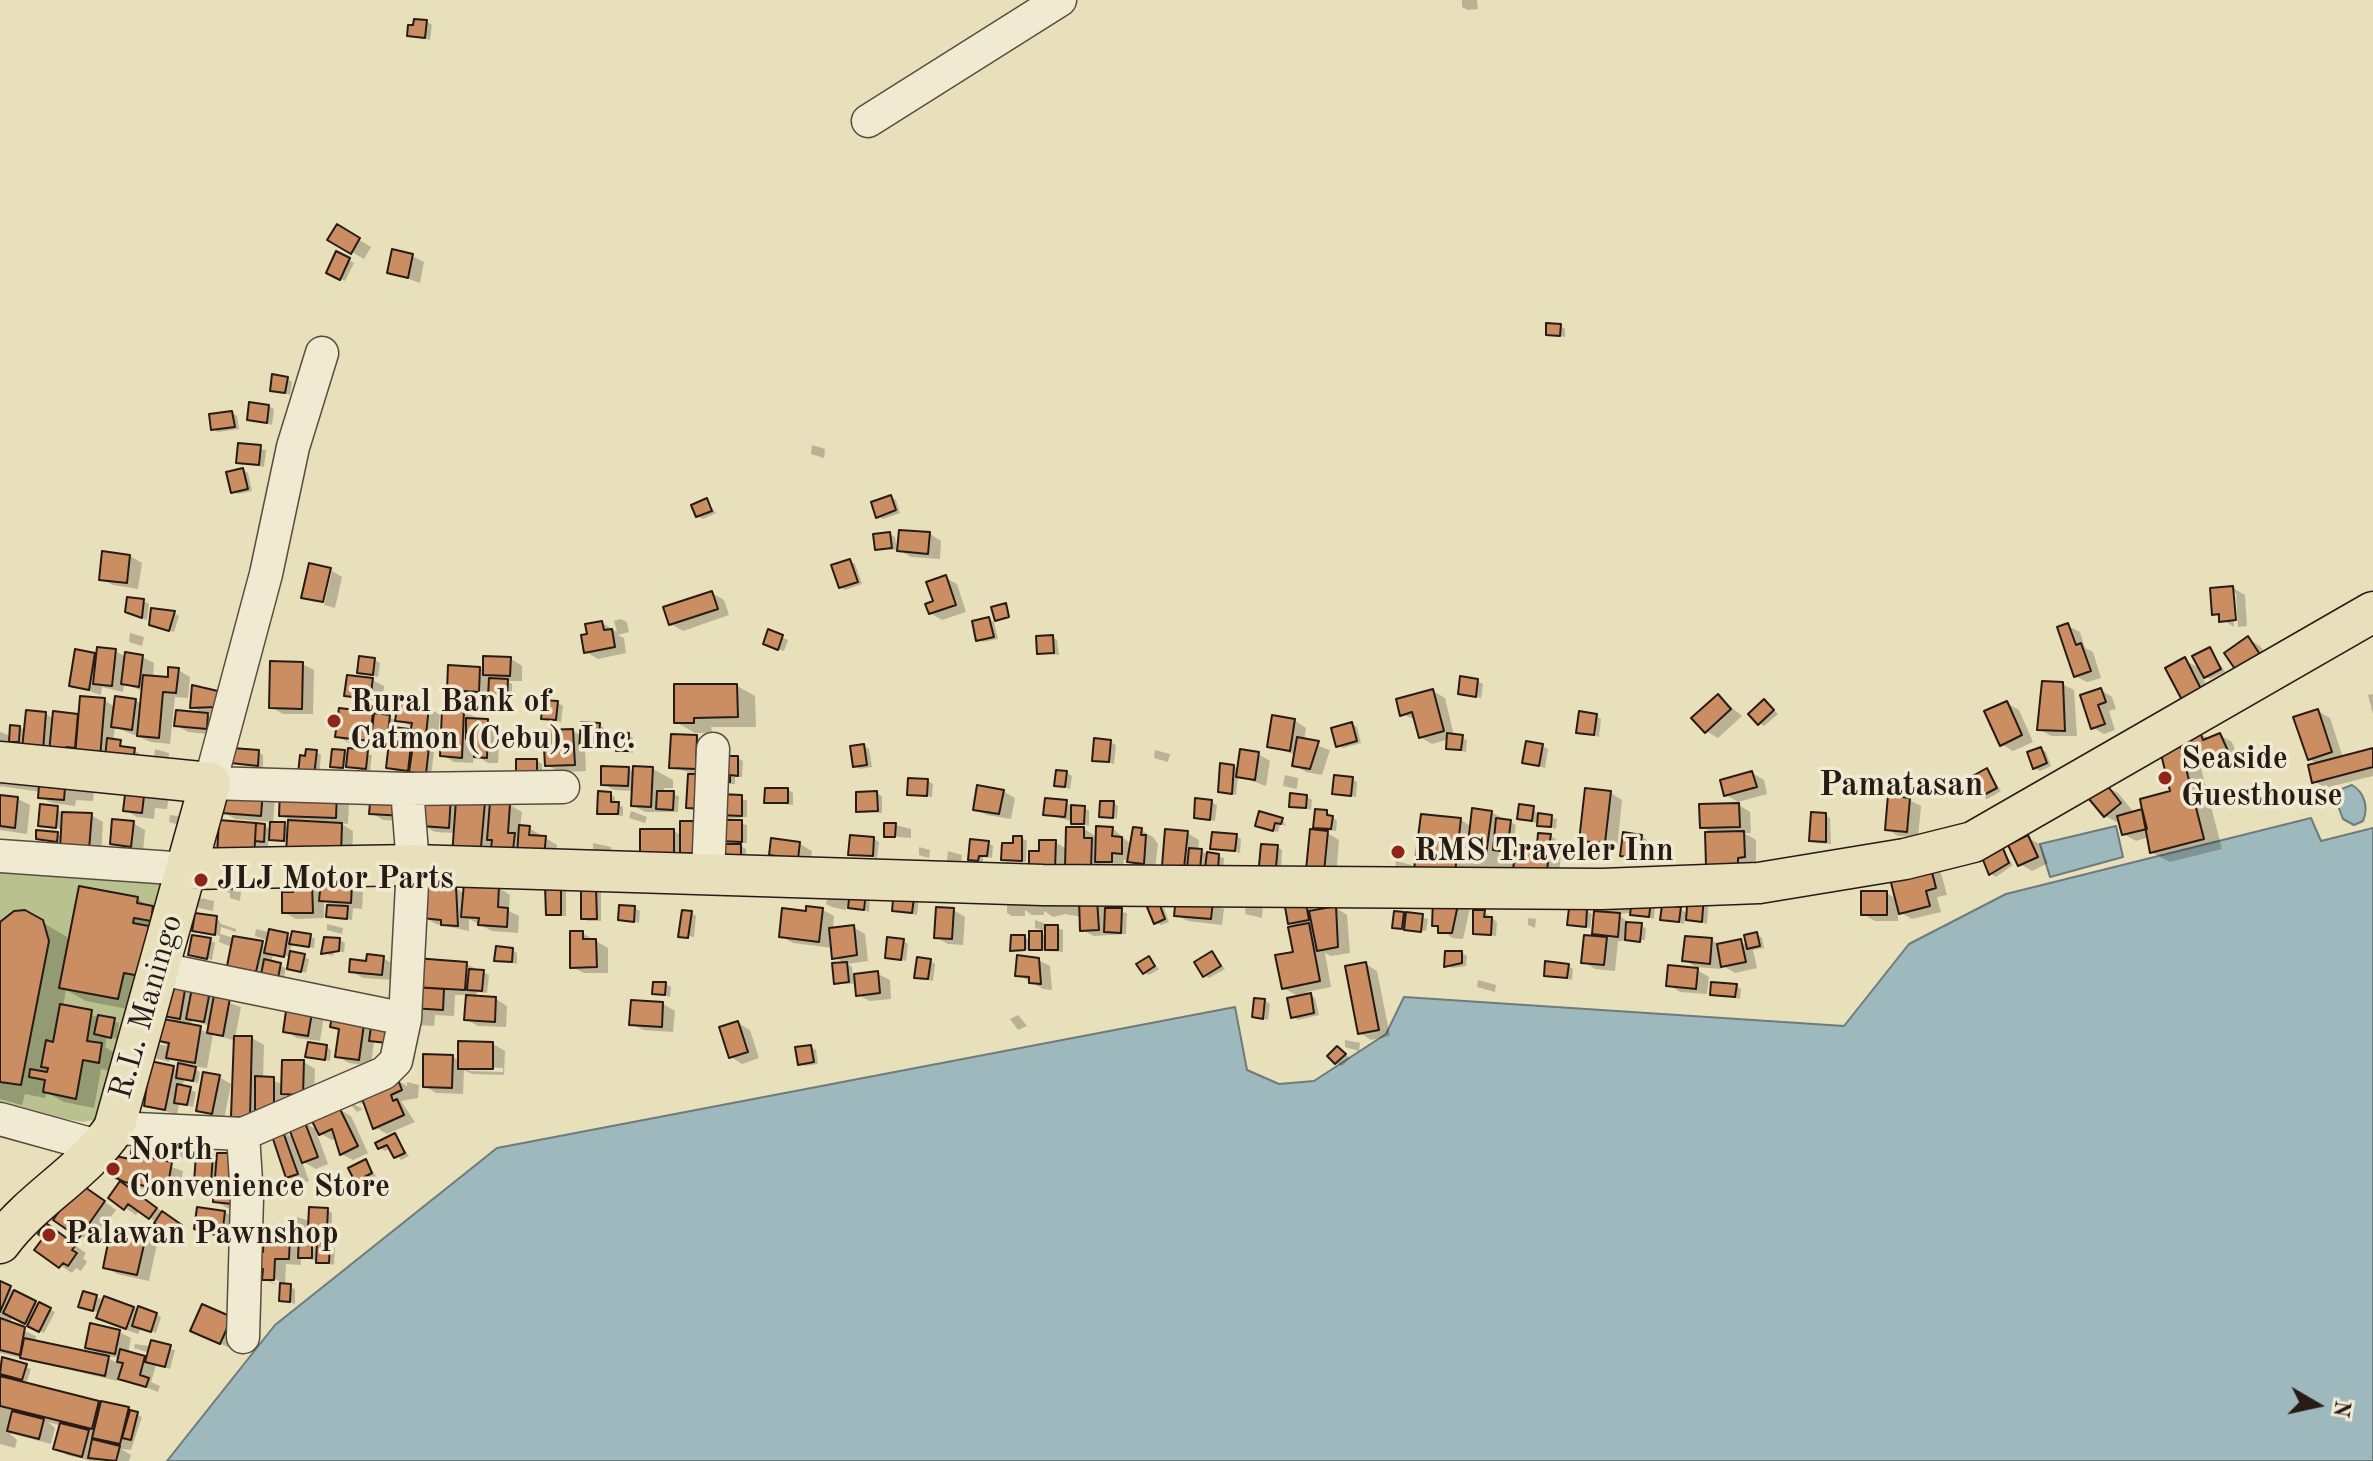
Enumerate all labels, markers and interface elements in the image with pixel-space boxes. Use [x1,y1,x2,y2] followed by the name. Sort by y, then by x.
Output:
[350,684,636,759] place label: Rural Bank of Catmon (Cebu), Inc.
[325,712,343,730] marker: Rural Bank of Catmon (Cebu), Inc.
[2181,741,2343,816] place label: Seaside Guesthouse
[1819,766,1983,806] district label: Pamatasan
[2156,769,2174,787] marker: Seaside Guesthouse
[1414,833,1674,871] place label: RMS Traveler Inn
[1389,843,1407,861] marker: RMS Traveler Inn
[217,861,454,899] place label: JLJ Motor Parts
[192,871,210,889] marker: JLJ Motor Parts
[102,910,192,1104] street label: R.L. Maningo
[129,1132,390,1207] place label: North Convenience Store
[104,1160,122,1178] marker: North Convenience Store
[65,1216,339,1254] place label: Palawan Pawnshop
[40,1226,58,1244] marker: Palawan Pawnshop
[2277,1365,2357,1445] north arrow
[2329,1399,2353,1419] text: N

